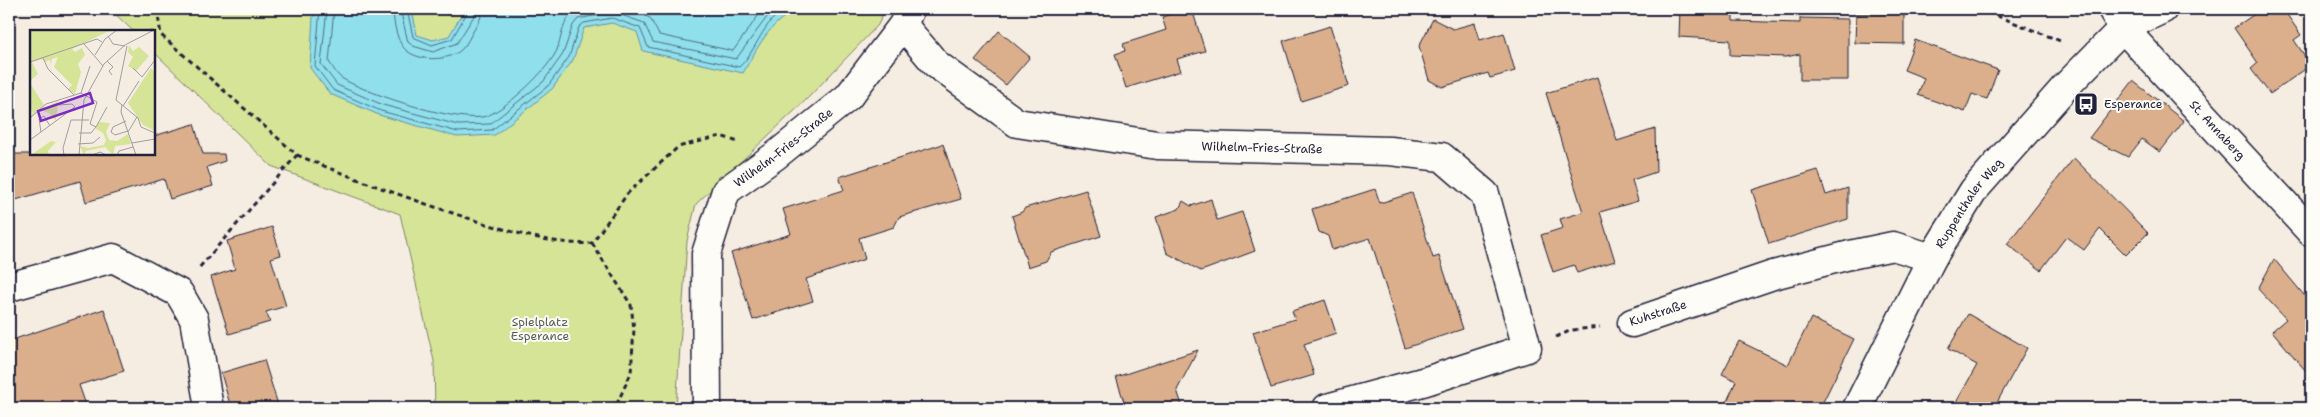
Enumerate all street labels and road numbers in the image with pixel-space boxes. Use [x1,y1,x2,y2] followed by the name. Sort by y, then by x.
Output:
[2186,97,2249,163] street label: St. Annaberg
[730,104,836,191] street label: Wilhelm-Fries-Straße
[1201,138,1323,157] street label: Wilhelm-Fries-Straße
[1932,155,2006,251] street label: Ruppenthaler Weg
[1627,296,1689,330] street label: Kuhstraße

